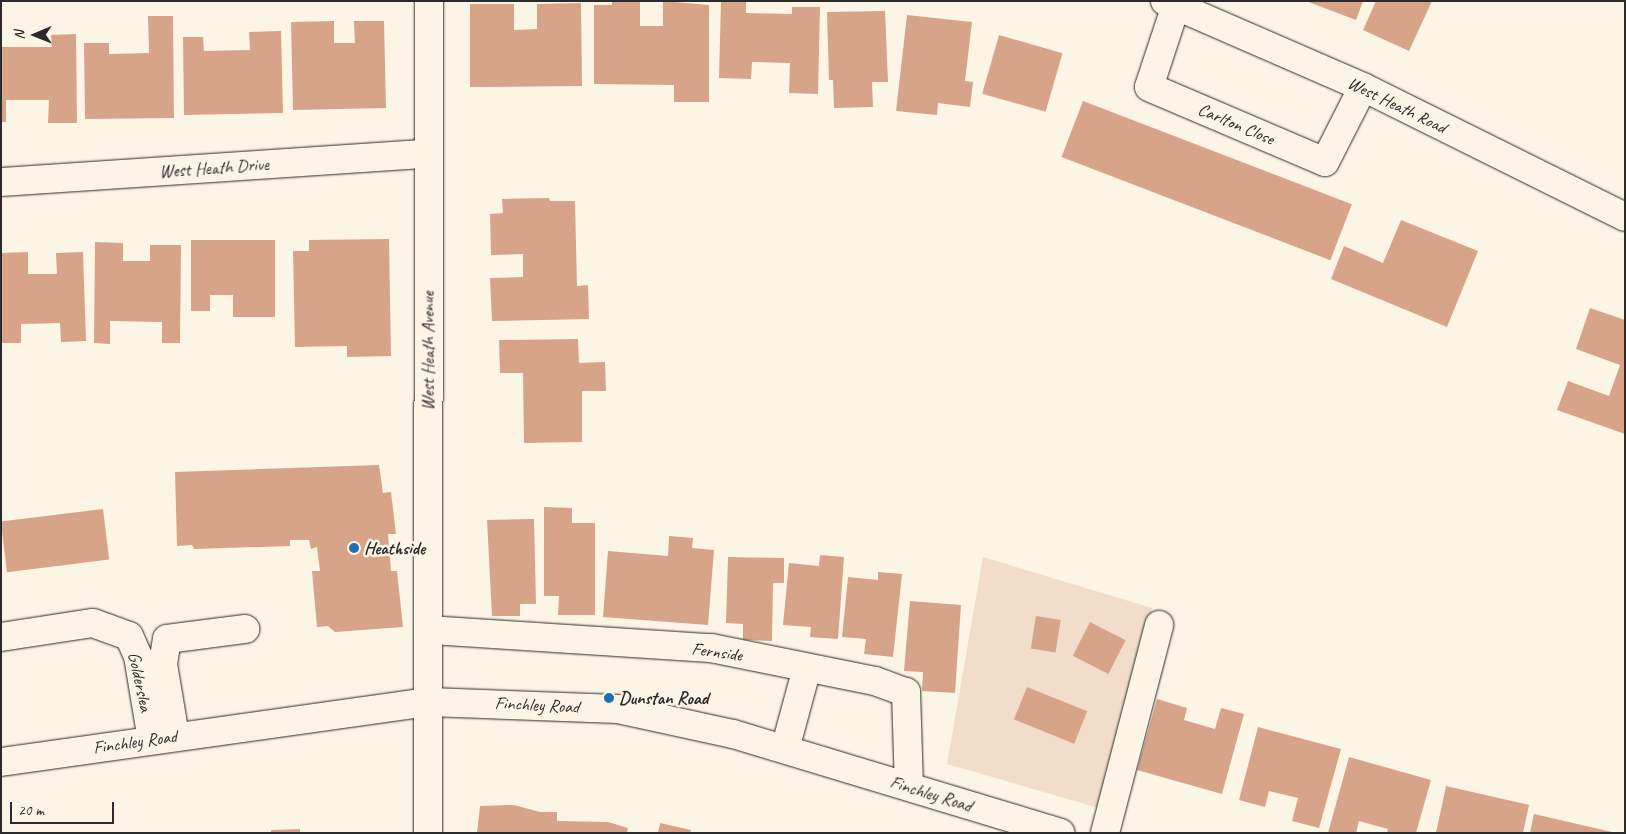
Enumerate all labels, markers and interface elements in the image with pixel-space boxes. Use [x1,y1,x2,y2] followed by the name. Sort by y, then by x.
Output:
[10,10,60,60] north arrow
[11,31,28,40] text: N
[1344,72,1450,138] street label: West Heath Road
[1195,98,1277,150] street label: Carlton Close
[159,153,269,183] street label: West Heath Drive
[417,292,439,410] street label: West Heath Avenue
[364,537,425,559] place label: Heathside
[348,542,360,554] marker: Heathside
[690,638,744,666] street label: Fernside
[123,650,157,714] street label: Golderslea
[619,687,707,709] place label: Dunstan Road
[495,692,579,718] street label: Finchley Road
[603,692,615,704] marker: Dunstan Road
[92,725,178,759] street label: Finchley Road
[888,771,974,817] street label: Finchley Road
[12,792,116,824] scale bar
[18,801,44,820] text: 20 m

